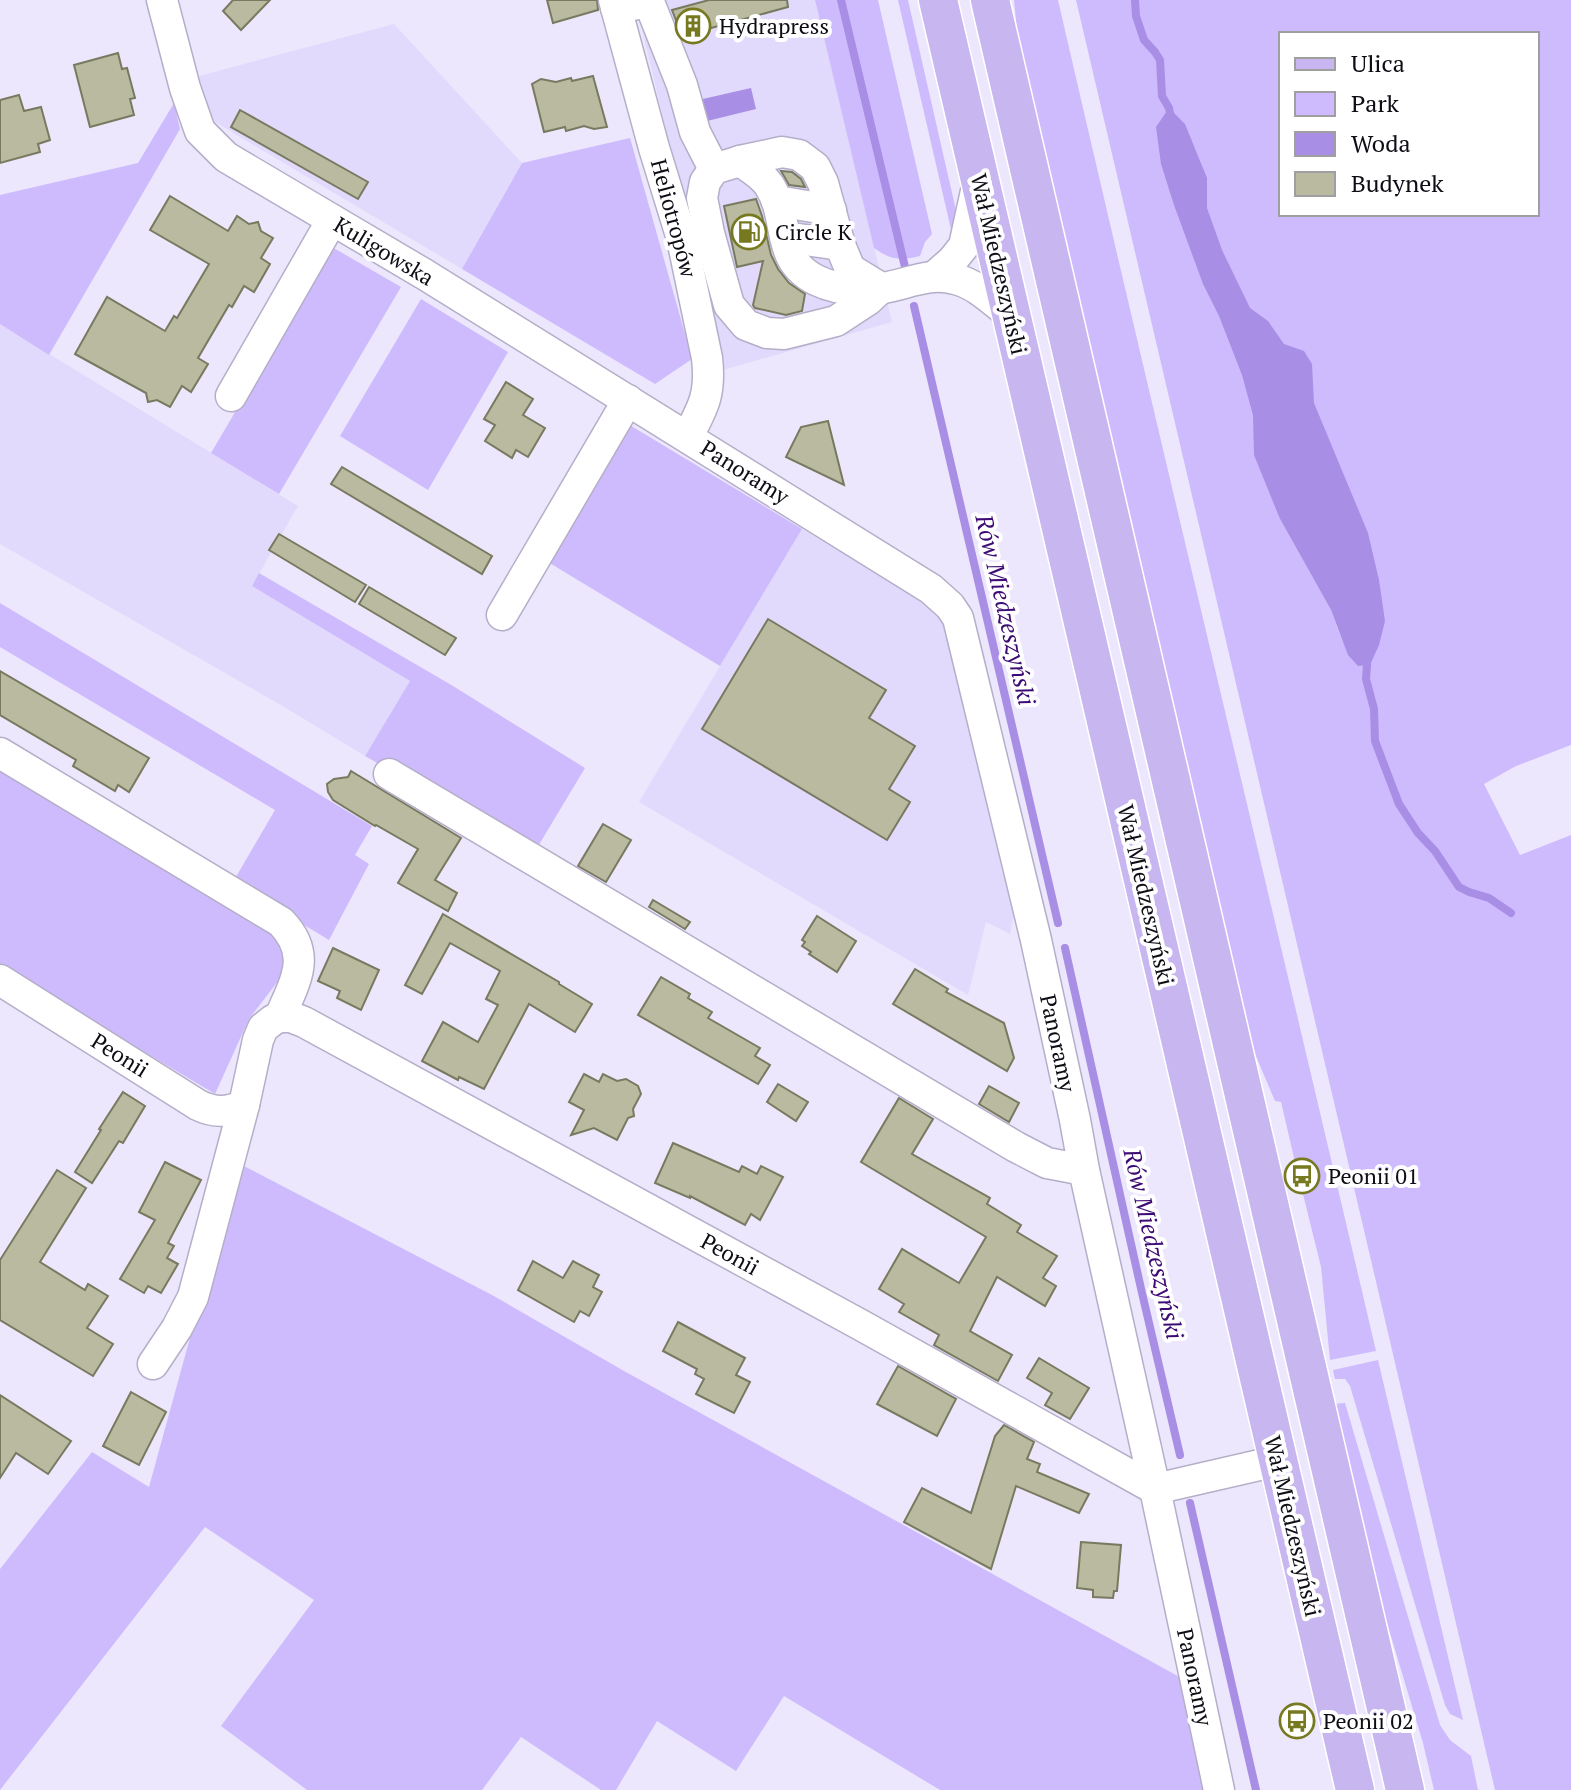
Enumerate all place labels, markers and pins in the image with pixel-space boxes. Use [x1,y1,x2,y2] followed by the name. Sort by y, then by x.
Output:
[674,7,712,45] building icon: Hydrapress
[719,11,829,40] place label: Hydrapress
[730,213,768,251] fuel station icon: Circle K
[775,217,853,246] place label: Circle K
[1283,1157,1321,1195] bus stop icon: Peonii 01
[1328,1161,1419,1190] place label: Peonii 01
[1278,1702,1316,1740] bus stop icon: Peonii 02
[1323,1706,1414,1735] place label: Peonii 02

